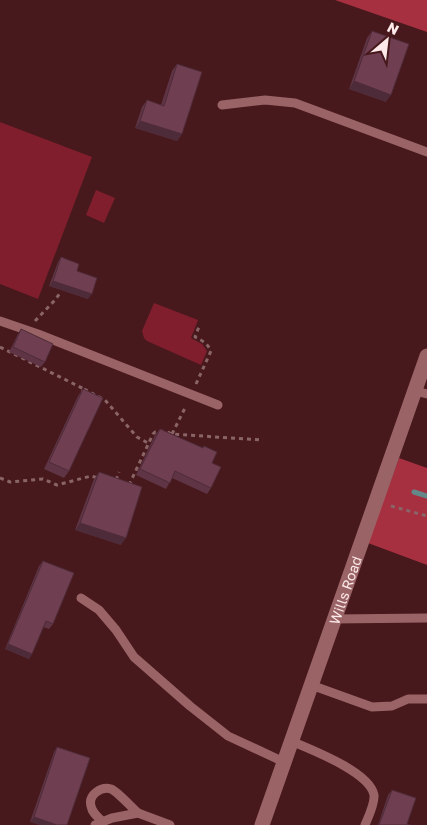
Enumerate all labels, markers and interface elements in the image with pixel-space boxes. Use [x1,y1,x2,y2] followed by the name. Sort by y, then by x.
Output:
[362,15,412,65] north arrow
[385,18,402,38] text: N
[325,554,365,627] street label: Wills Road

